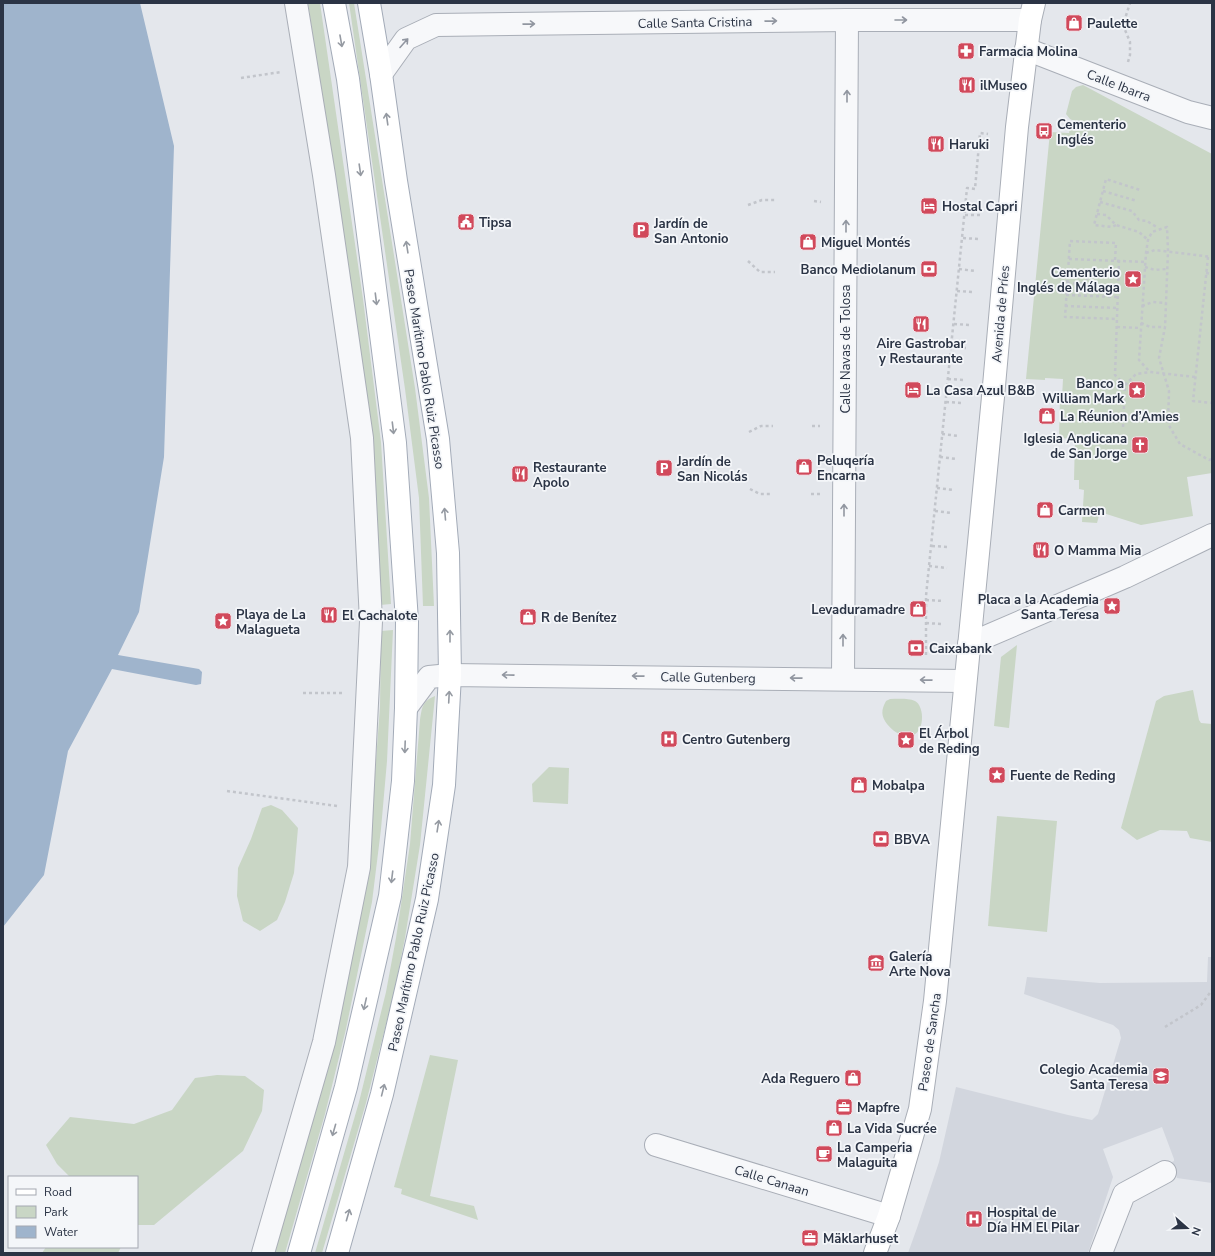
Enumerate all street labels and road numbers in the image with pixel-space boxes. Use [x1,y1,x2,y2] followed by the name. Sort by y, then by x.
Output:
[637,13,753,33] street label: Calle Santa Cristina
[1084,65,1153,106] street label: Calle Ibarra
[988,265,1014,364] street label: Avenida de Príes
[399,268,449,471] street label: Paseo Marítimo Pablo Ruiz Picasso
[837,285,855,413] street label: Calle Navas de Tolosa
[660,668,756,688] street label: Calle Gutenberg
[384,851,444,1053] street label: Paseo Marítimo Pablo Ruiz Picasso
[914,992,946,1092] street label: Paseo de Sancha
[732,1161,811,1201] street label: Calle Canaan

